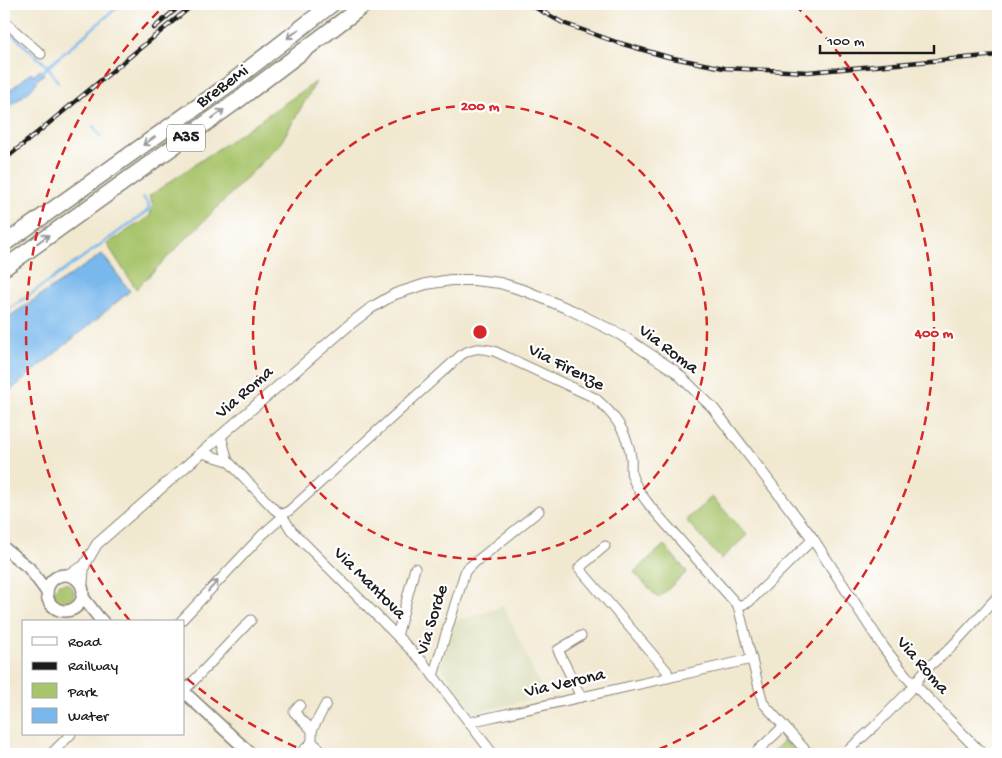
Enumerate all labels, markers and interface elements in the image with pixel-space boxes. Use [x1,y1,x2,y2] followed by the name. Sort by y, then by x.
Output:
[820,22,933,54] scale bar
[287,28,300,39] one-way arrow
[826,33,865,51] text: 100 m
[192,61,253,114] street label: BreBeMi
[461,98,500,116] text: 200 m
[211,109,225,119] one-way arrow
[167,125,205,152] road number: A35
[142,136,156,146] one-way arrow
[36,234,50,244] one-way arrow
[633,320,703,380] street label: Via Roma
[471,323,489,341] centre of rings
[914,325,954,343] text: 400 m
[523,339,608,396] street label: Via Firenze
[211,362,279,424] street label: Via Roma
[328,543,410,625] street label: Via Mantova
[207,580,219,593] one-way arrow
[412,582,454,658] street label: Via Sorde
[22,620,185,736] legend
[891,632,953,700] street label: Via Roma
[68,634,102,652] text: Road
[68,658,119,676] text: Railway
[522,664,608,704] street label: Via Verona
[67,684,98,702] text: Park
[68,708,110,726] text: Water

